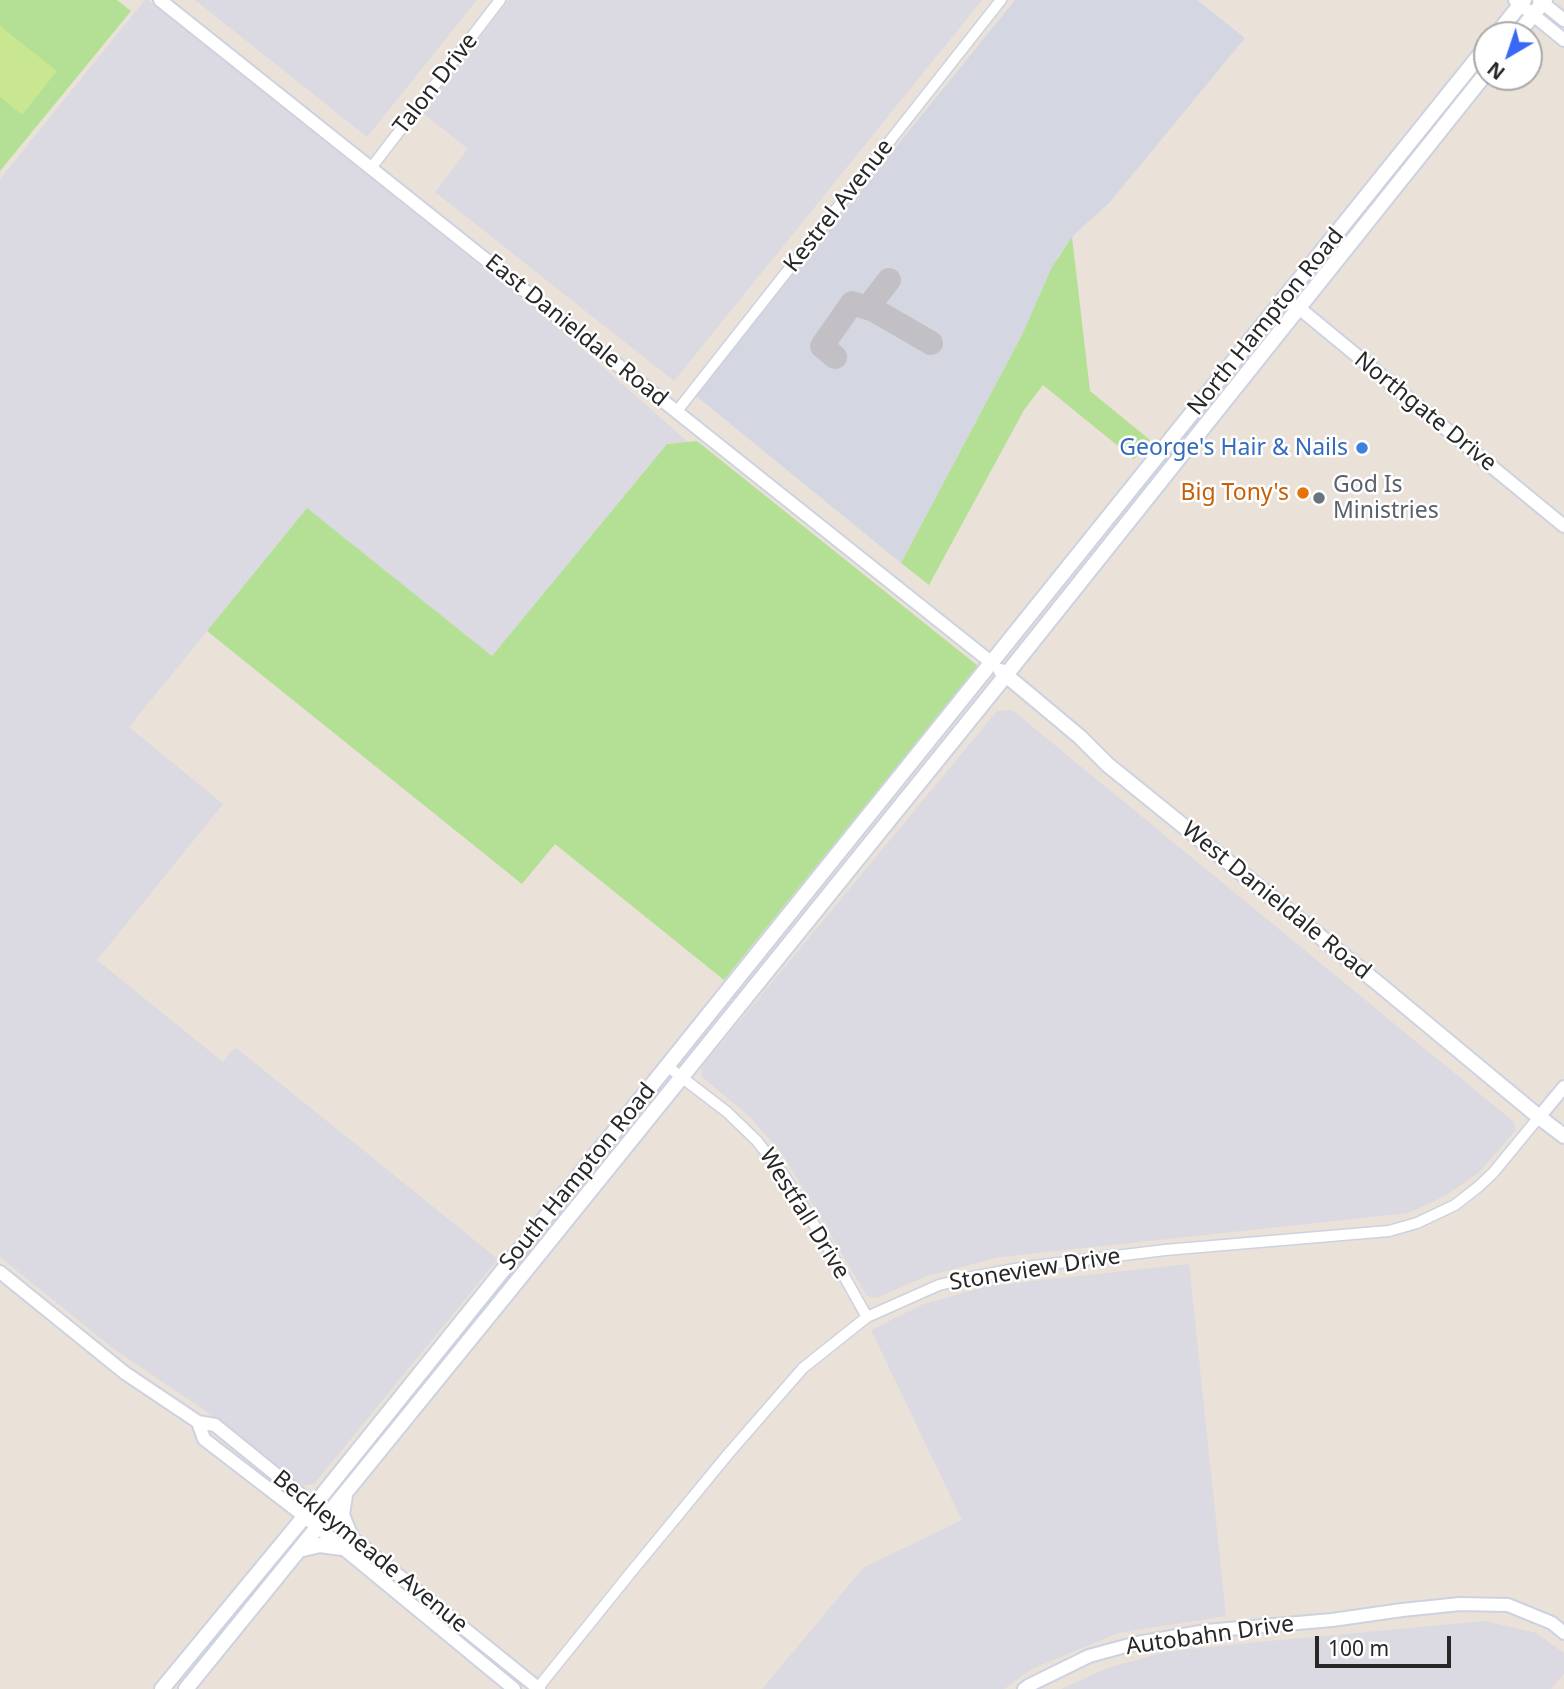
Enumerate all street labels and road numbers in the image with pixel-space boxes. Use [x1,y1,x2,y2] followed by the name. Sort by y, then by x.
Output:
[388,28,484,140] street label: Talon Drive
[779,134,899,278] street label: Kestrel Avenue
[1182,223,1350,421] street label: North Hampton Road
[479,249,673,413] street label: East Danieldale Road
[1348,346,1502,478] street label: Northgate Drive
[1176,816,1376,986] street label: West Danieldale Road
[494,1078,662,1276] street label: South Hampton Road
[753,1144,855,1284] street label: Westfall Drive
[948,1243,1122,1297] street label: Stoneview Drive
[267,1465,473,1639] street label: Beckleymeade Avenue
[1124,1611,1296,1661] street label: Autobahn Drive

